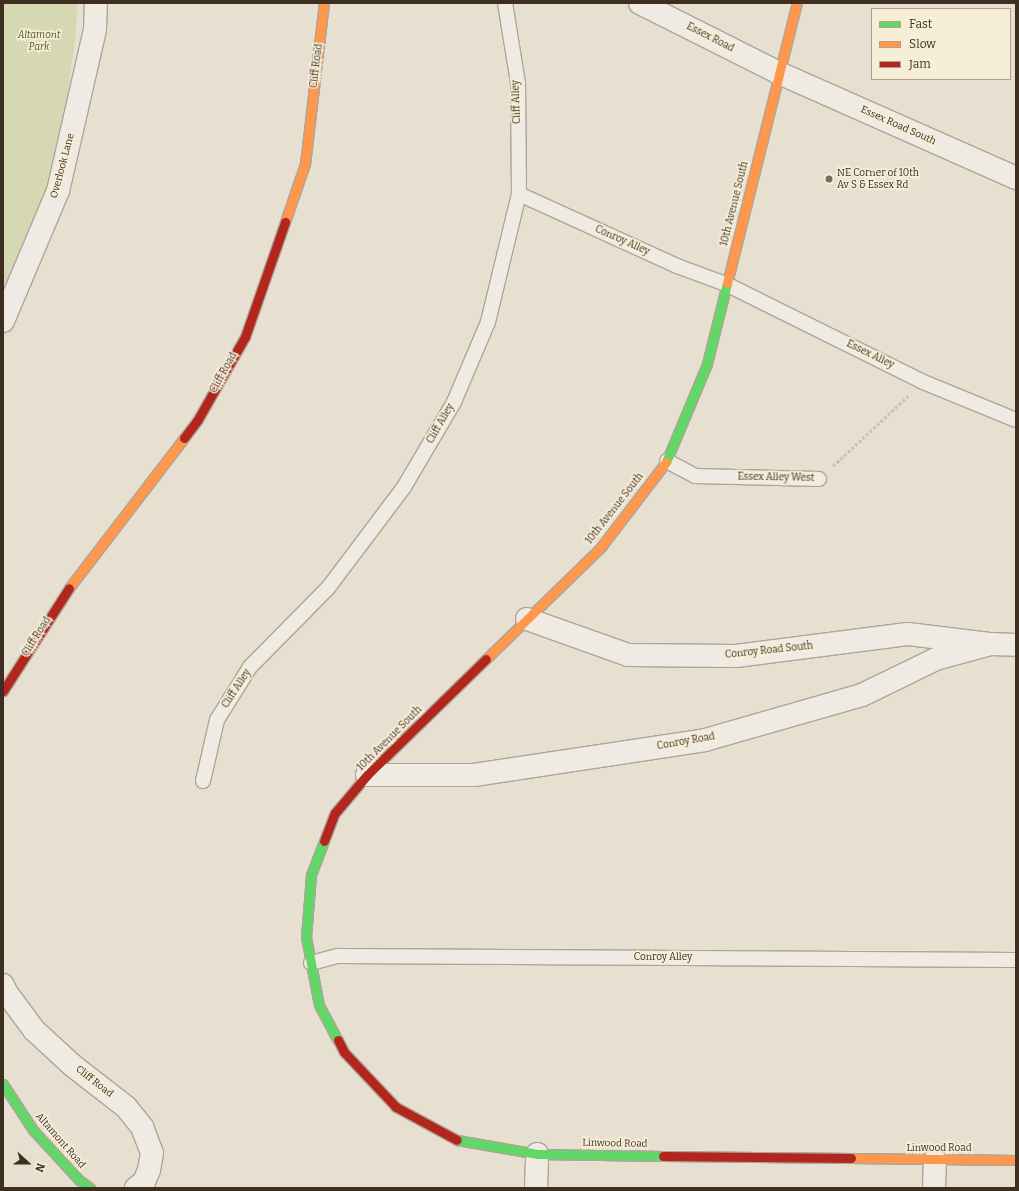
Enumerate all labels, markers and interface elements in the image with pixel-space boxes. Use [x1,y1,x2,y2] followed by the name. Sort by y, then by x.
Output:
[871,8,1011,80] legend
[909,17,932,31] text: Fast
[684,21,736,55] street label: Essex Road
[18,29,60,52] park label: Altamont Park
[909,37,936,51] text: Slow
[308,43,326,89] street label: Cliff Road
[909,57,931,71] text: Jam
[510,80,524,124] street label: Cliff Alley
[858,104,938,148] street label: Essex Road South
[49,132,77,200] street label: Overlook Lane
[719,160,751,248] street label: 10th Avenue South
[837,167,919,190] place label: NE Corner of 10th Av S & Essex Rd
[824,174,834,184] marker: NE Corner of 10th Av S & Essex Rd
[593,224,651,258] street label: Conroy Alley
[844,338,896,372] street label: Essex Alley
[208,351,240,395] street label: Cliff Road
[425,402,457,446] street label: Cliff Alley
[584,471,646,547] street label: 10th Avenue South
[737,471,815,485] street label: Essex Alley West
[20,615,54,659] street label: Cliff Road
[724,640,814,662] street label: Conroy Road South
[220,667,254,711] street label: Cliff Alley
[355,704,425,774] street label: 10th Avenue South
[656,731,716,753] street label: Conroy Road
[634,952,692,964] street label: Conroy Alley
[73,1064,115,1100] street label: Cliff Road
[33,1111,87,1171] street label: Altamont Road
[582,1137,648,1151] street label: Linwood Road
[8,1143,48,1183] north arrow
[906,1143,972,1155] street label: Linwood Road
[32,1161,47,1174] text: N

